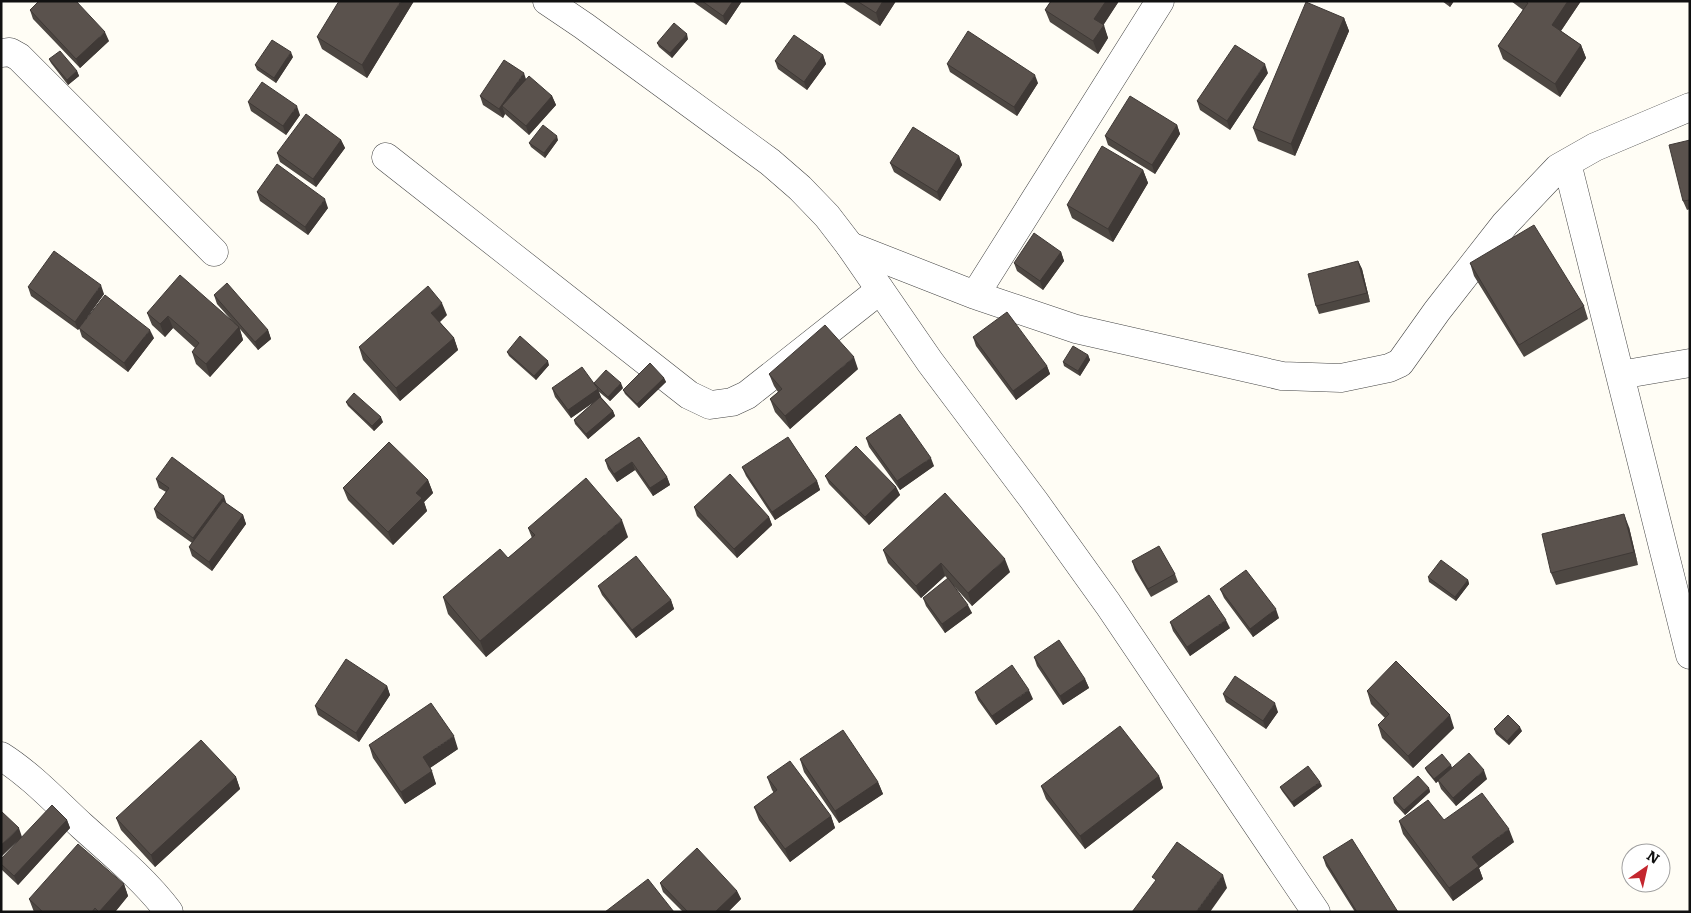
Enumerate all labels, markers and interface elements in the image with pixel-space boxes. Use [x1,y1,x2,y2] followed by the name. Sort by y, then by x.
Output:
[1621,843,1671,893] north arrow
[1643,845,1664,868] text: N

